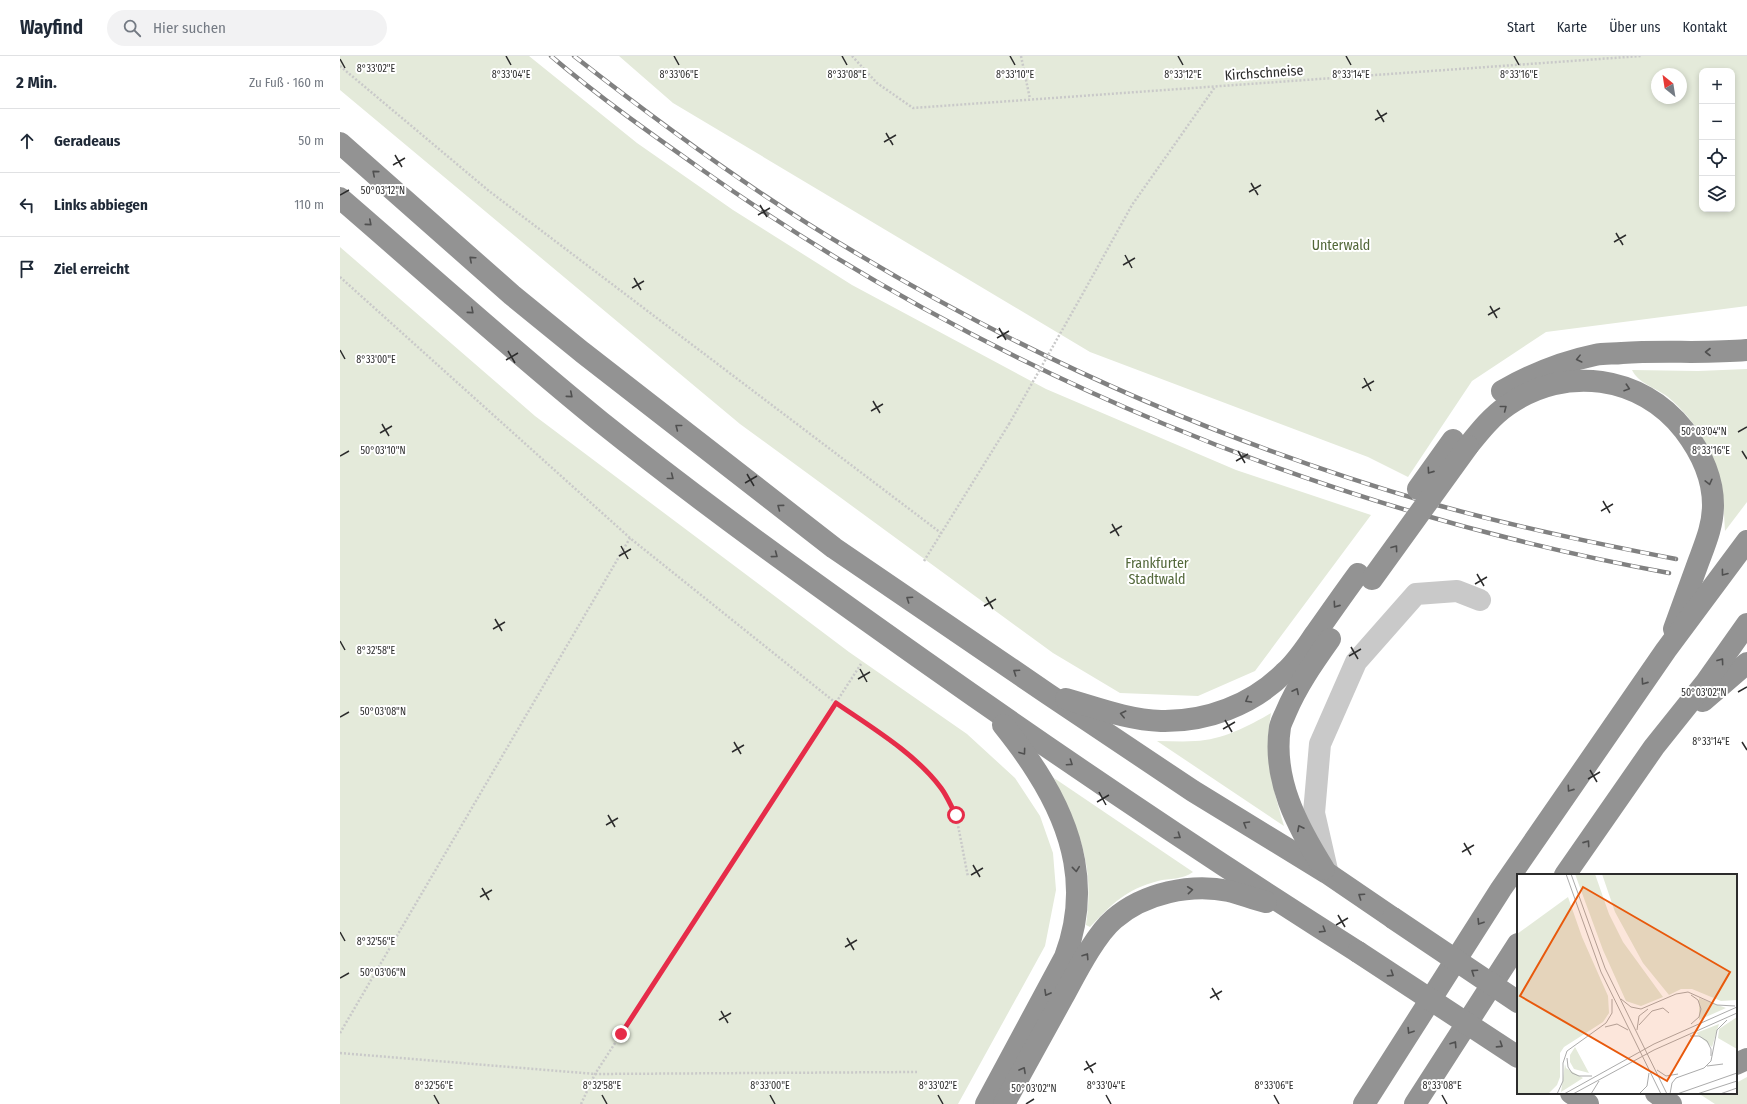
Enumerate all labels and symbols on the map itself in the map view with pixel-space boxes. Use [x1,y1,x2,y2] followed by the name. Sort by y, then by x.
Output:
[1224,62,1304,84] street label: Kirchschneise
[357,63,396,75] text: 8°33'02"E
[1651,68,1687,104] north arrow
[492,69,531,81] text: 8°33'04"E
[659,69,699,81] text: 8°33'06"E
[827,69,867,81] text: 8°33'08"E
[996,69,1034,81] text: 8°33'10"E
[1164,69,1202,81] text: 8°33'12"E
[1332,69,1370,81] text: 8°33'14"E
[1500,69,1538,81] text: 8°33'16"E
[372,171,379,178] one-way arrow
[361,185,405,197] text: 50°03'12"N
[365,219,372,226] one-way arrow
[1312,237,1370,254] park label: Unterwald
[470,257,477,264] one-way arrow
[466,307,473,314] one-way arrow
[1705,347,1711,356] one-way arrow
[356,354,396,366] text: 8°33'00"E
[1576,354,1583,363] one-way arrow
[1624,383,1631,392] one-way arrow
[565,391,572,398] one-way arrow
[1500,405,1507,412] one-way arrow
[675,425,682,432] one-way arrow
[1681,426,1727,438] text: 50°03'04"N
[361,445,406,457] text: 50°03'10"N
[1692,445,1730,457] text: 8°33'16"E
[1428,467,1435,474] one-way arrow
[667,472,674,479] one-way arrow
[1704,478,1713,485] one-way arrow
[778,504,785,511] one-way arrow
[1390,545,1397,552] one-way arrow
[771,550,778,557] one-way arrow
[1125,555,1189,588] park label: Frankfurter Stadtwald
[1722,568,1729,575] one-way arrow
[906,597,913,604] one-way arrow
[1333,601,1340,608] one-way arrow
[357,645,396,657] text: 8°32'58"E
[1716,658,1723,665] one-way arrow
[1013,669,1020,677] one-way arrow
[1642,678,1649,685] one-way arrow
[1681,687,1727,699] text: 50°03'02"N
[1291,688,1299,695] one-way arrow
[1245,695,1252,702] one-way arrow
[360,706,406,718] text: 50°03'08"N
[1120,711,1126,719] one-way arrow
[1692,736,1730,748] text: 8°33'14"E
[1018,748,1025,755] one-way arrow
[1066,759,1073,766] one-way arrow
[1567,785,1575,792] one-way arrow
[947,806,965,824] route start
[1243,821,1250,828] one-way arrow
[1297,825,1305,832] one-way arrow
[1174,831,1181,839] one-way arrow
[1582,840,1590,847] one-way arrow
[1071,866,1080,872] one-way arrow
[1517,874,1737,1094] inset map
[1187,885,1194,894] one-way arrow
[1358,893,1365,901] one-way arrow
[1477,918,1485,925] one-way arrow
[1319,925,1326,933] one-way arrow
[357,936,395,948] text: 8°32'56"E
[1081,953,1089,960] one-way arrow
[360,967,406,979] text: 50°03'06"N
[1387,969,1394,977] one-way arrow
[1471,970,1478,977] one-way arrow
[1044,989,1051,996] one-way arrow
[612,1025,630,1043] route end
[1407,1027,1415,1034] one-way arrow
[1496,1040,1503,1048] one-way arrow
[1449,1041,1457,1048] one-way arrow
[1018,1067,1026,1074] one-way arrow
[415,1080,453,1092] text: 8°32'56"E
[583,1080,622,1092] text: 8°32'58"E
[750,1080,790,1092] text: 8°33'00"E
[919,1080,958,1092] text: 8°33'02"E
[1087,1080,1126,1092] text: 8°33'04"E
[1254,1080,1294,1092] text: 8°33'06"E
[1422,1080,1462,1092] text: 8°33'08"E
[1011,1083,1057,1095] text: 50°03'02"N

